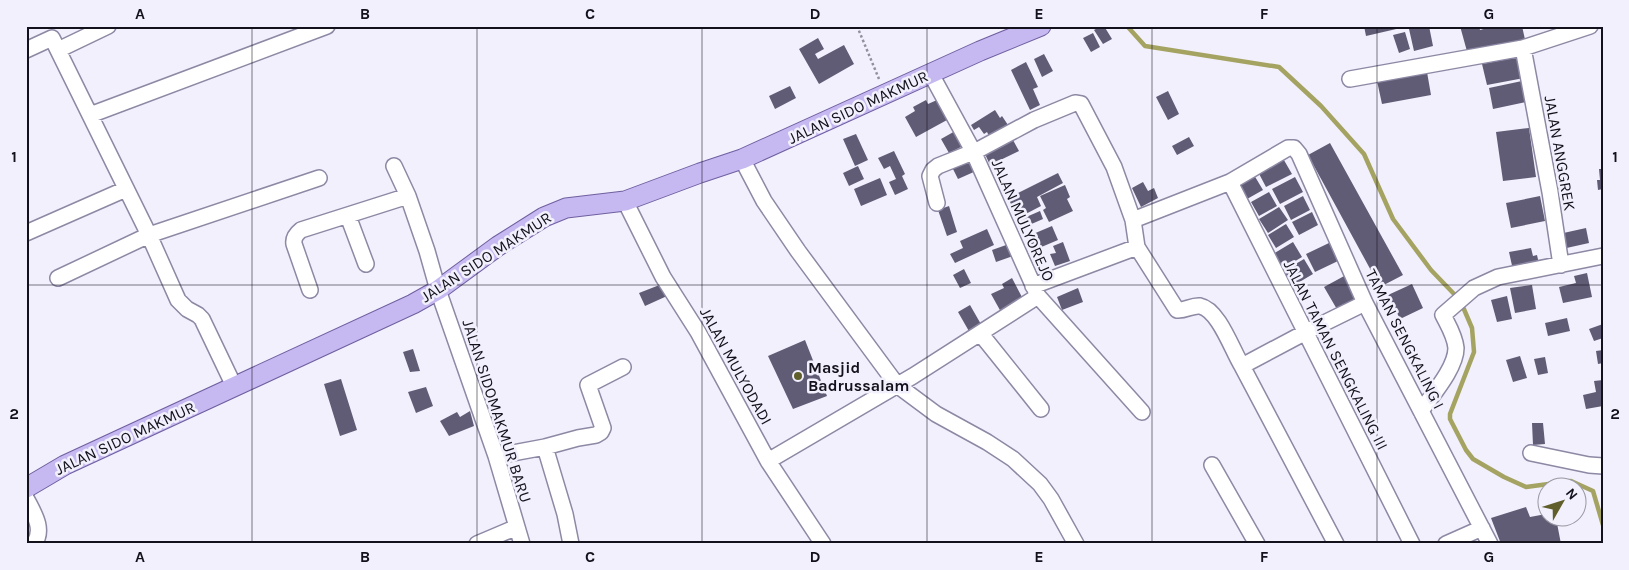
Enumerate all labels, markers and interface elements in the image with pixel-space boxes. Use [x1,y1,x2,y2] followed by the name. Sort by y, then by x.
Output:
[135,4,145,23] text: A
[360,4,370,23] text: B
[585,4,595,23] text: C
[810,4,821,23] text: D
[1034,4,1044,23] text: E
[1260,4,1269,23] text: F
[1484,4,1494,23] text: G
[785,66,931,148] street label: JALAN SIDO MAKMUR
[1541,94,1580,212] street label: JALAN ANGGREK
[11,147,17,166] text: 1
[1612,147,1618,166] text: 1
[988,156,1058,284] street label: JALAN MULYOREJO
[417,208,555,306] street label: JALAN SIDO MAKMUR
[1280,257,1392,453] street label: JALAN TAMAN SENGKALING III
[1362,266,1448,412] street label: TAMAN SENGKALING I
[696,304,776,428] street label: JALAN MULYODADI
[458,317,536,505] street label: JALAN SIDOMAKMUR BARU
[808,358,910,395] place label: Masjid Badrussalam
[792,370,804,382] marker: Masjid Badrussalam
[52,397,198,479] street label: JALAN SIDO MAKMUR
[9,404,19,423] text: 2
[1610,404,1620,423] text: 2
[1536,478,1586,528] north arrow
[1562,485,1581,503] text: N
[135,547,145,566] text: A
[360,547,370,566] text: B
[585,547,595,566] text: C
[810,547,821,566] text: D
[1034,547,1044,566] text: E
[1260,547,1269,566] text: F
[1484,547,1494,566] text: G

